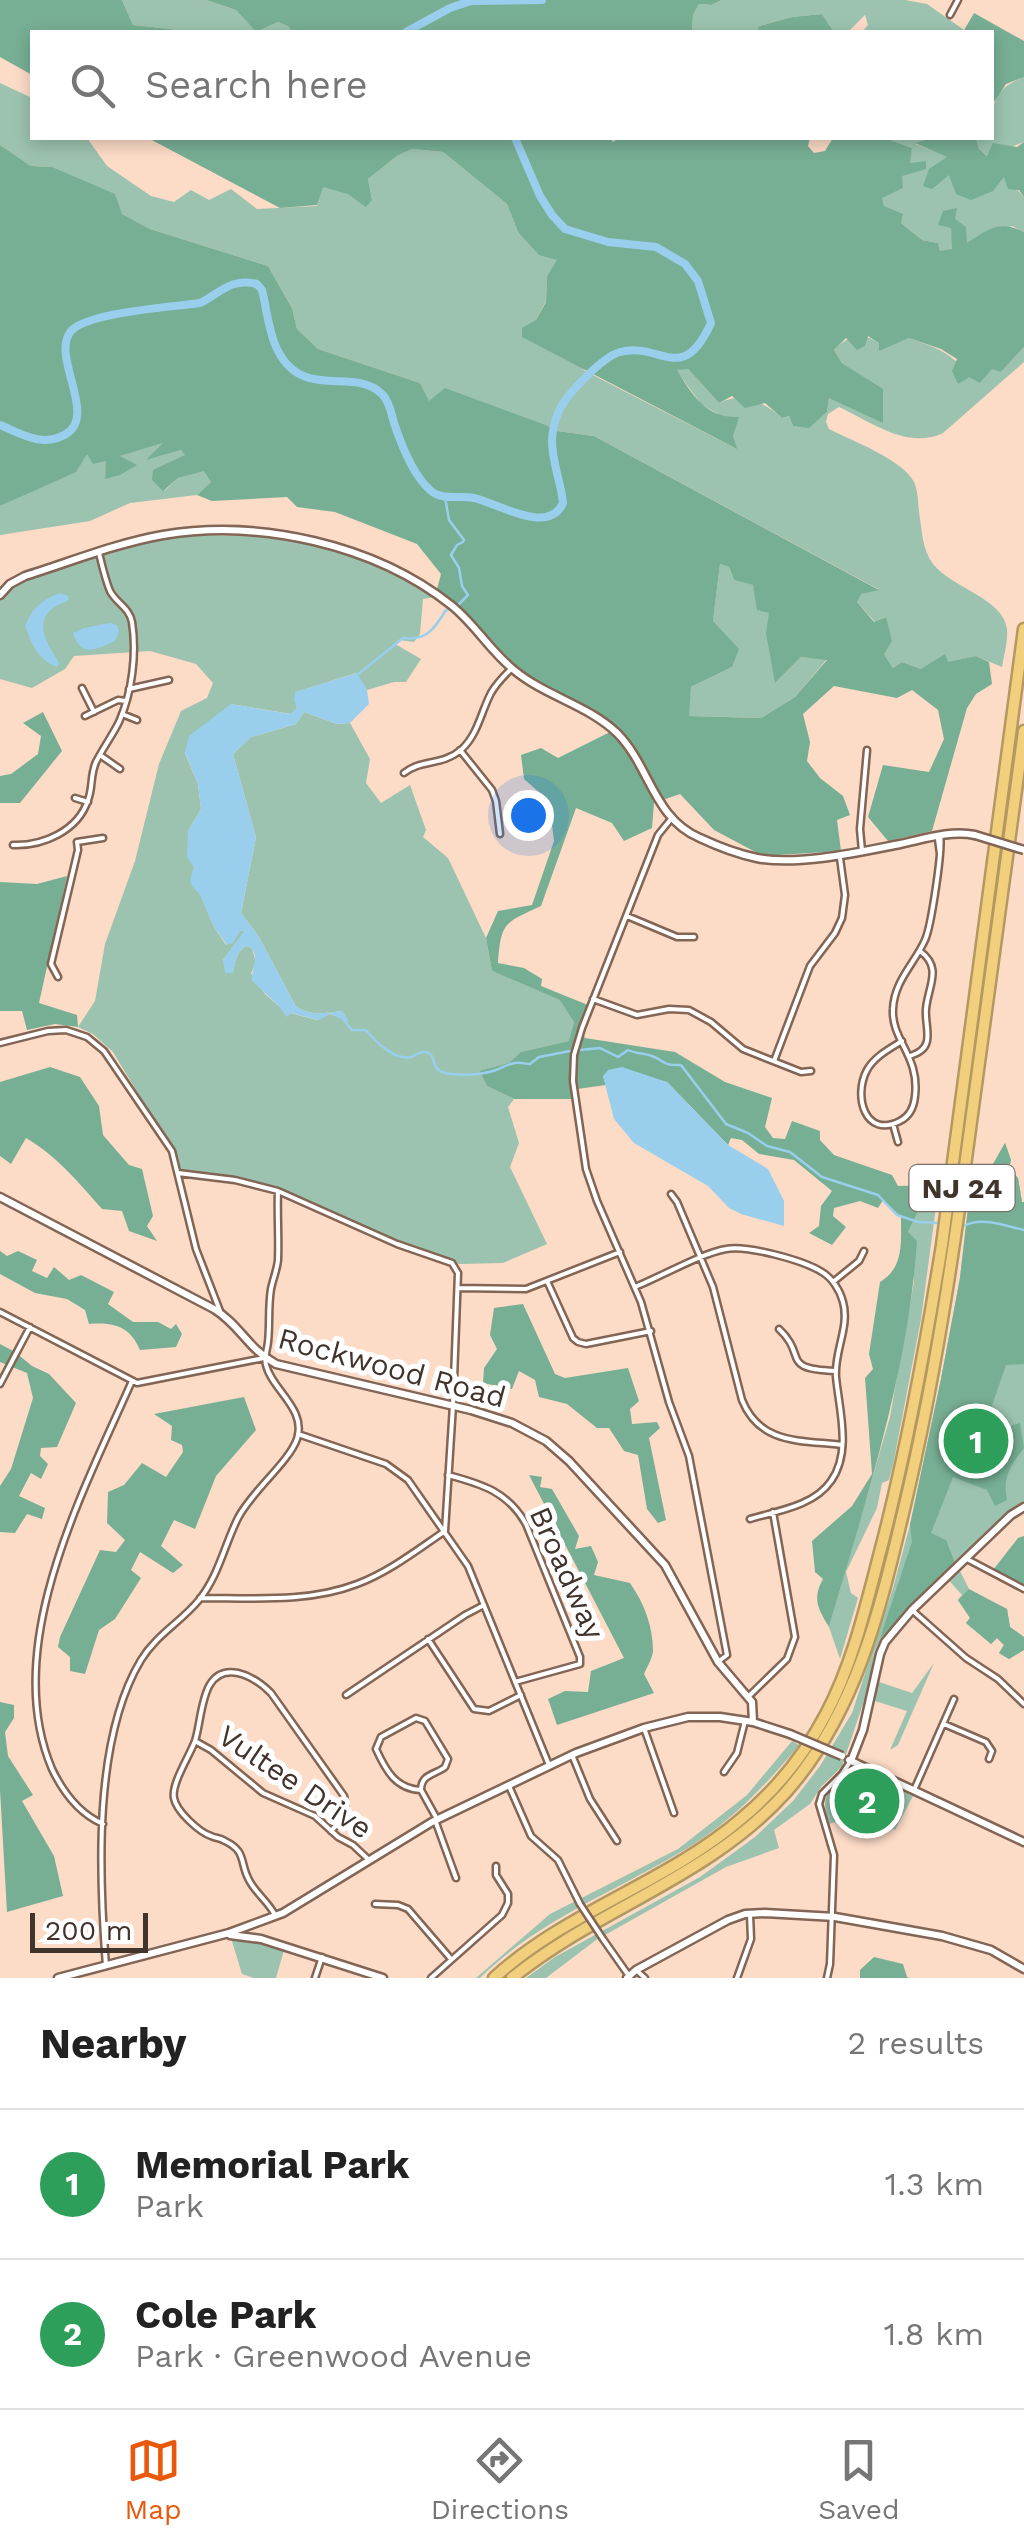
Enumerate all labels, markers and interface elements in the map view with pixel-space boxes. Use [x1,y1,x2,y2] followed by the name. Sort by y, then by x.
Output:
[30,30,994,140] search box
[65,58,120,113] icon: search
[145,63,368,107] text: Search here
[503,790,554,841] your location
[910,1165,1014,1211] road number: NJ 24
[275,1320,510,1415] street label: Rockwood Road
[944,1404,1008,1478] pin: 1
[523,1501,612,1645] street label: Broadway
[212,1717,379,1846] street label: Vultee Drive
[834,1764,900,1838] pin: 2
[30,1908,148,1952] scale bar
[45,1914,132,1947] text: 200 m
[40,2019,187,2068] text: Nearby
[847,2024,984,2062] text: 2 results
[135,2143,410,2187] text: Memorial Park
[66,2165,79,2203] text: 1
[885,2165,984,2203] text: 1.3 km
[135,2187,204,2225] text: Park
[135,2293,316,2337] text: Cole Park
[63,2315,82,2353] text: 2
[884,2315,984,2353] text: 1.8 km
[135,2337,532,2375] text: Park · Greenwood Avenue
[125,2433,182,2526] tab: Map
[431,2433,569,2526] tab: Directions
[818,2433,899,2526] tab: Saved

